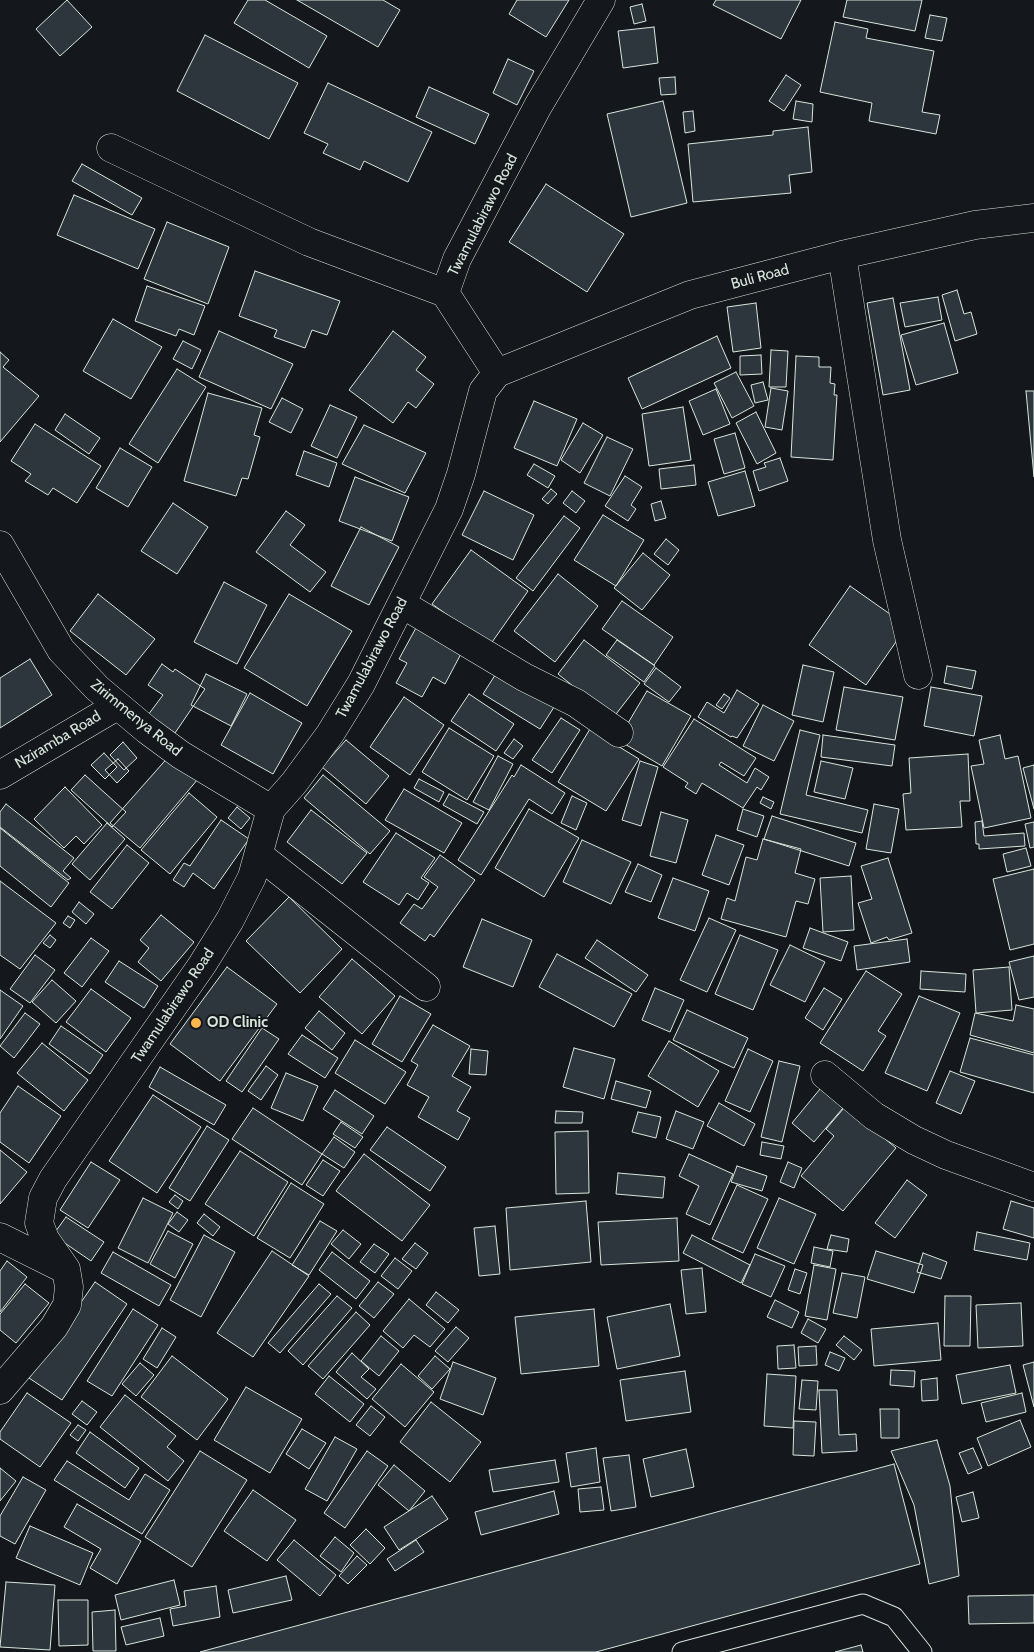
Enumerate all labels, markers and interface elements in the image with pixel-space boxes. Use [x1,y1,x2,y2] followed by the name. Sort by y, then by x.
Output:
[444,151,522,279] street label: Twamulabirawo Road
[729,261,791,293] street label: Buli Road
[332,594,412,722] street label: Twamulabirawo Road
[87,676,185,760] street label: Zirimmenya Road
[12,707,104,773] street label: Nziramba Road
[128,945,218,1067] street label: Twamulabirawo Road
[207,1014,268,1032] place label: OD Clinic
[189,1016,203,1030] marker: OD Clinic

